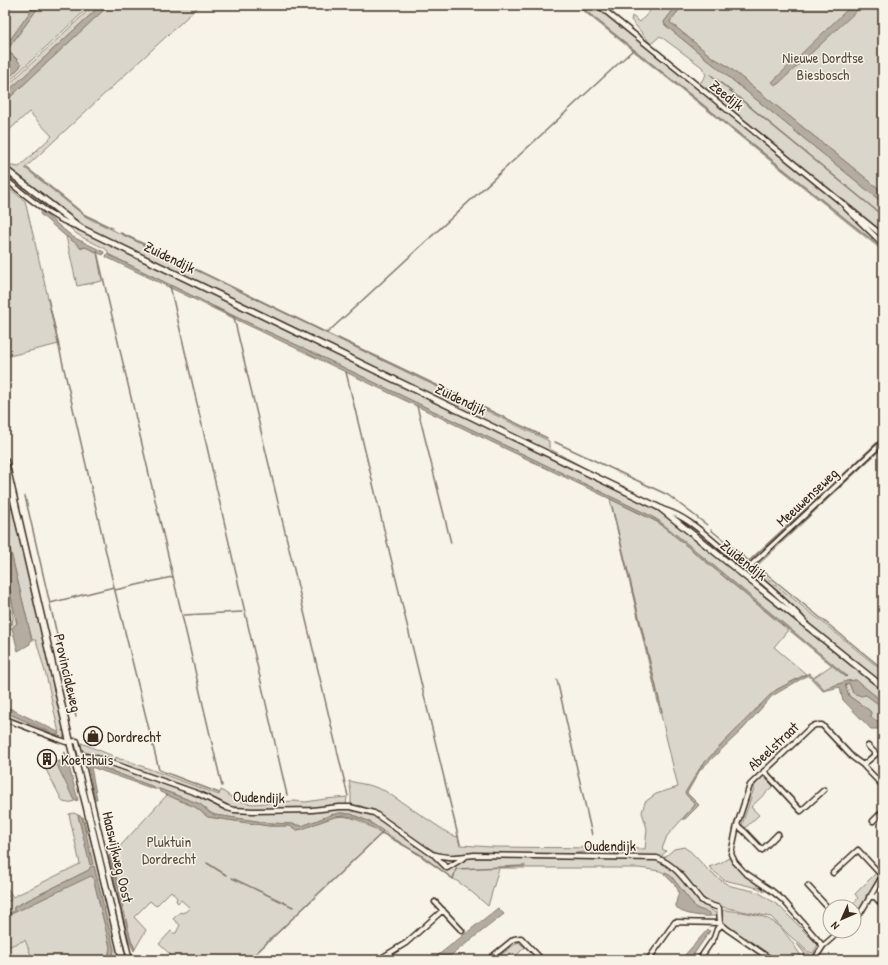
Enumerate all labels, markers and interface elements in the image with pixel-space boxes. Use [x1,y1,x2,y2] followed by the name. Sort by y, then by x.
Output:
[782,47,864,85] park label: Nieuwe Dordtse Biesbosch
[705,75,749,115] street label: Zeedijk
[141,236,199,278] street label: Zuidendijk
[432,378,490,420] street label: Zuidendijk
[771,463,843,531] street label: Meeuwenseweg
[716,535,772,585] street label: Zuidendijk
[49,632,87,715] street label: Provincialeweg
[743,716,804,775] street label: Abeelstraat
[82,725,104,747] shop icon: Dordrecht
[107,726,162,747] place label: Dordrecht
[36,748,58,770] building icon: Koetshuis
[61,749,113,770] place label: Koetshuis
[233,786,285,808] street label: Oudendijk
[97,809,139,905] street label: Haaswijkweg Oost
[142,831,197,869] park label: Pluktuin Dordrecht
[584,835,636,856] street label: Oudendijk
[822,899,862,939] north arrow
[828,919,842,933] text: N

